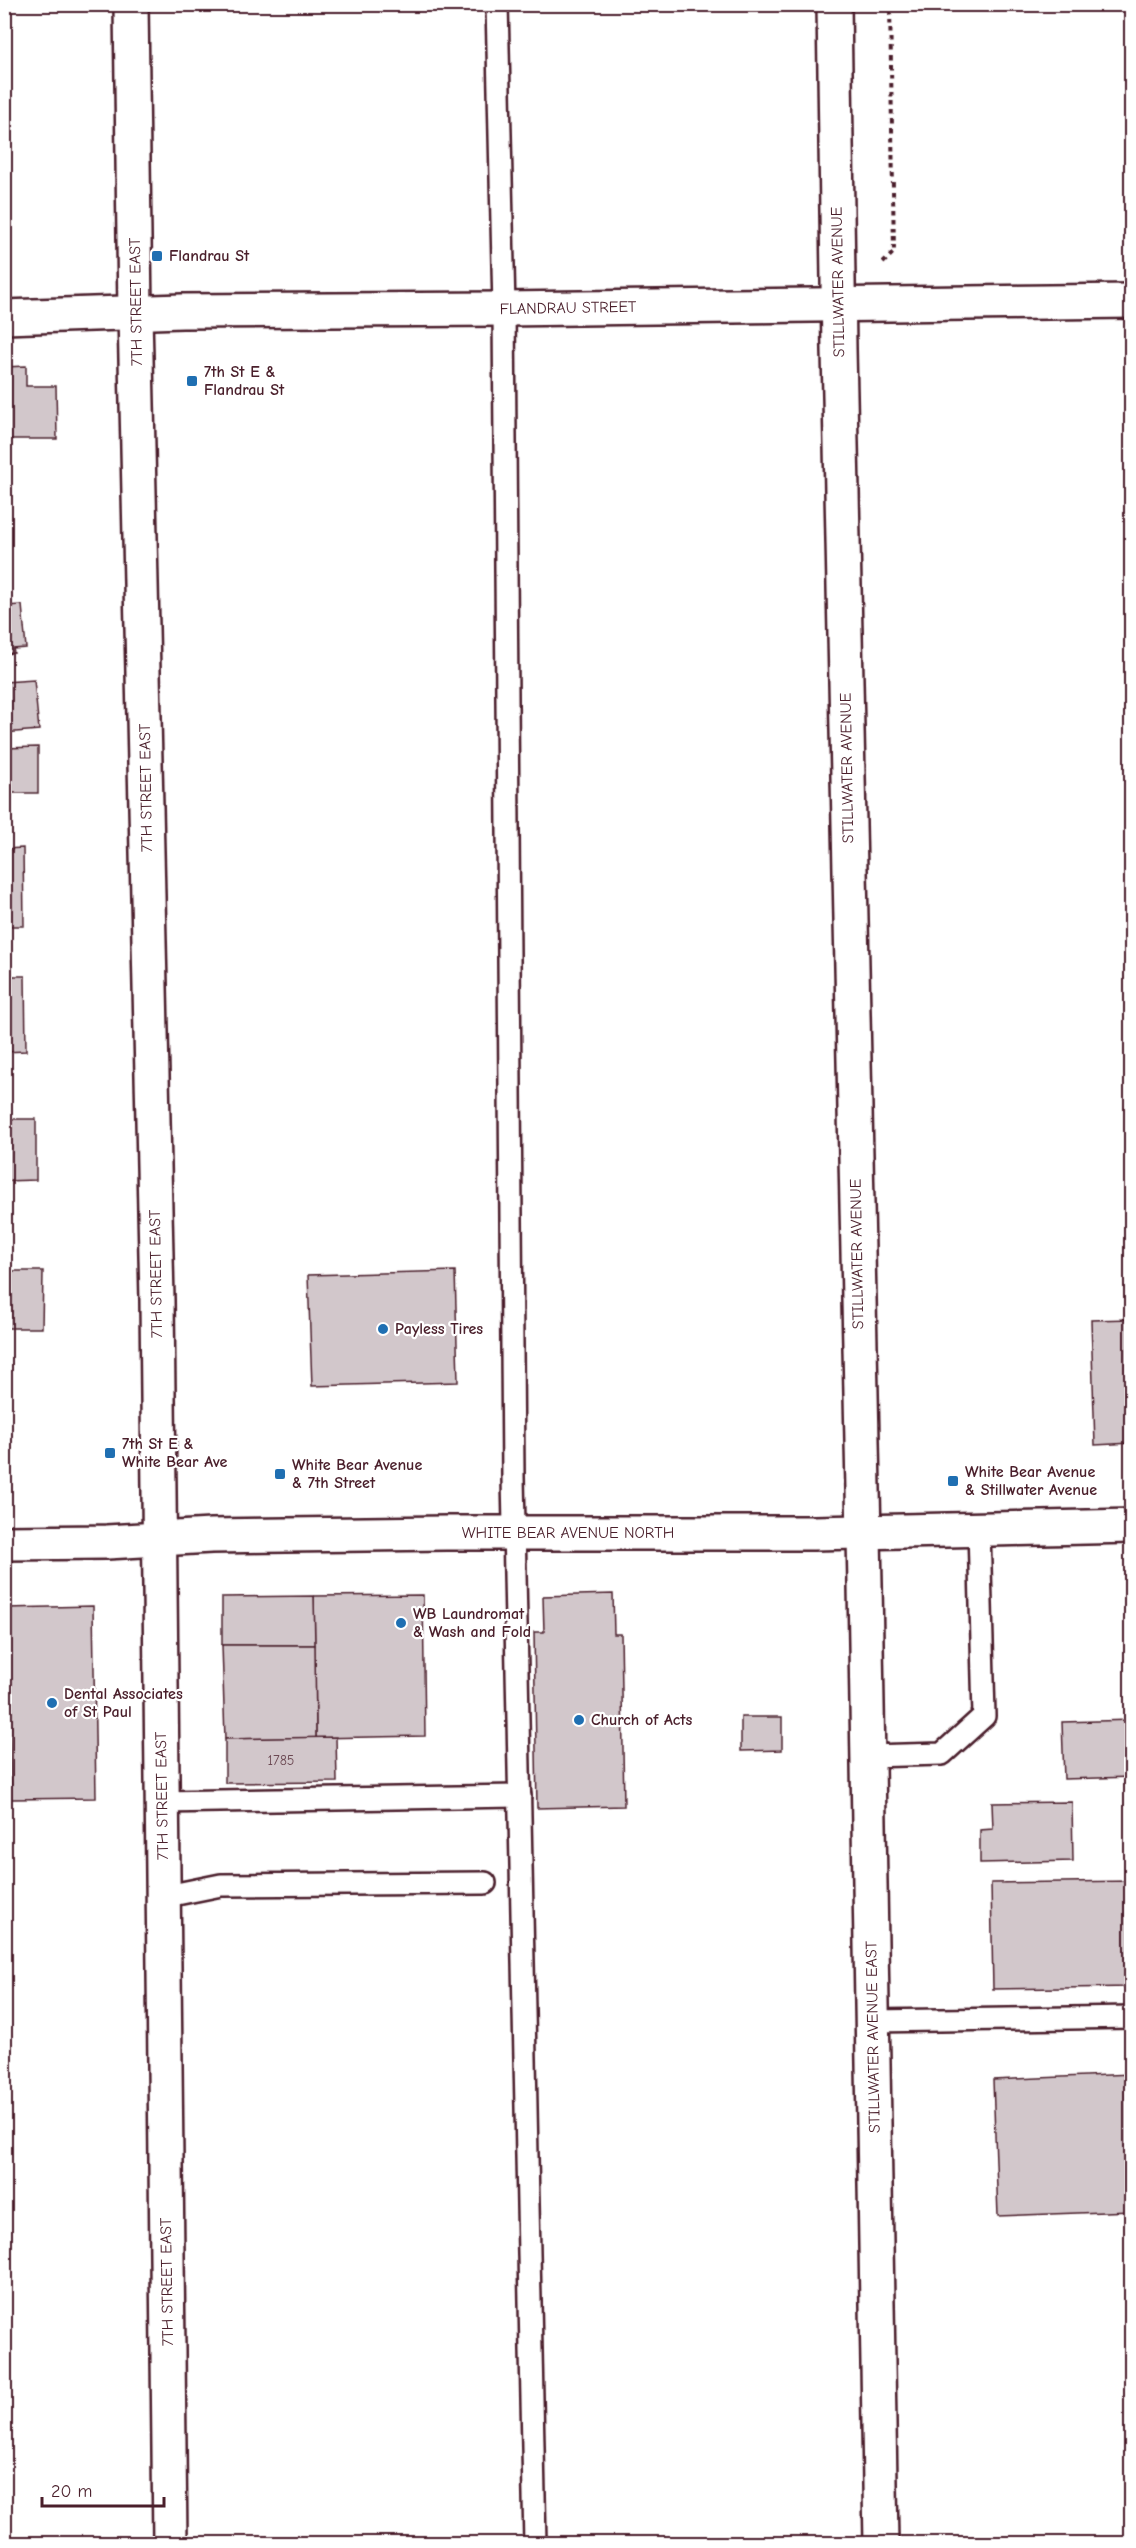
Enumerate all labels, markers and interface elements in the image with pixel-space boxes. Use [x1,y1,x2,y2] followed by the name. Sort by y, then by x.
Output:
[828,206,848,357] street label: STILLWATER AVENUE
[126,237,146,366] street label: 7TH STREET EAST
[169,247,250,265] place label: Flandrau St
[150,249,164,263] marker: Flandrau St
[499,298,637,318] street label: FLANDRAU STREET
[204,363,285,399] place label: 7th St E & Flandrau St
[185,374,199,388] marker: 7th St E & Flandrau St
[837,692,857,843] street label: STILLWATER AVENUE
[136,723,156,852] street label: 7TH STREET EAST
[847,1178,867,1329] street label: STILLWATER AVENUE
[146,1209,166,1338] street label: 7TH STREET EAST
[395,1320,483,1338] place label: Payless Tires
[376,1322,390,1336] marker: Payless Tires
[122,1435,228,1471] place label: 7th St E & White Bear Ave
[103,1446,117,1460] marker: 7th St E & White Bear Ave
[292,1456,422,1492] place label: White Bear Avenue & 7th Street
[965,1463,1097,1499] place label: White Bear Avenue & Stillwater Avenue
[273,1467,287,1481] marker: White Bear Avenue & 7th Street
[946,1474,960,1488] marker: White Bear Avenue & Stillwater Avenue
[462,1524,674,1542] street label: WHITE BEAR AVENUE NORTH
[413,1605,531,1641] place label: WB Laundromat & Wash and Fold
[394,1616,408,1630] marker: WB Laundromat & Wash and Fold
[64,1685,183,1721] place label: Dental Associates of St Paul
[45,1696,59,1710] marker: Dental Associates of St Paul
[591,1711,693,1729] place label: Church of Acts
[572,1713,586,1727] marker: Church of Acts
[152,1731,172,1860] street label: 7TH STREET EAST
[268,1752,294,1769] house number: 1785
[862,1940,884,2133] street label: STILLWATER AVENUE EAST
[157,2217,177,2346] street label: 7TH STREET EAST
[42,2470,164,2508] scale bar
[51,2481,92,2502] text: 20 m

